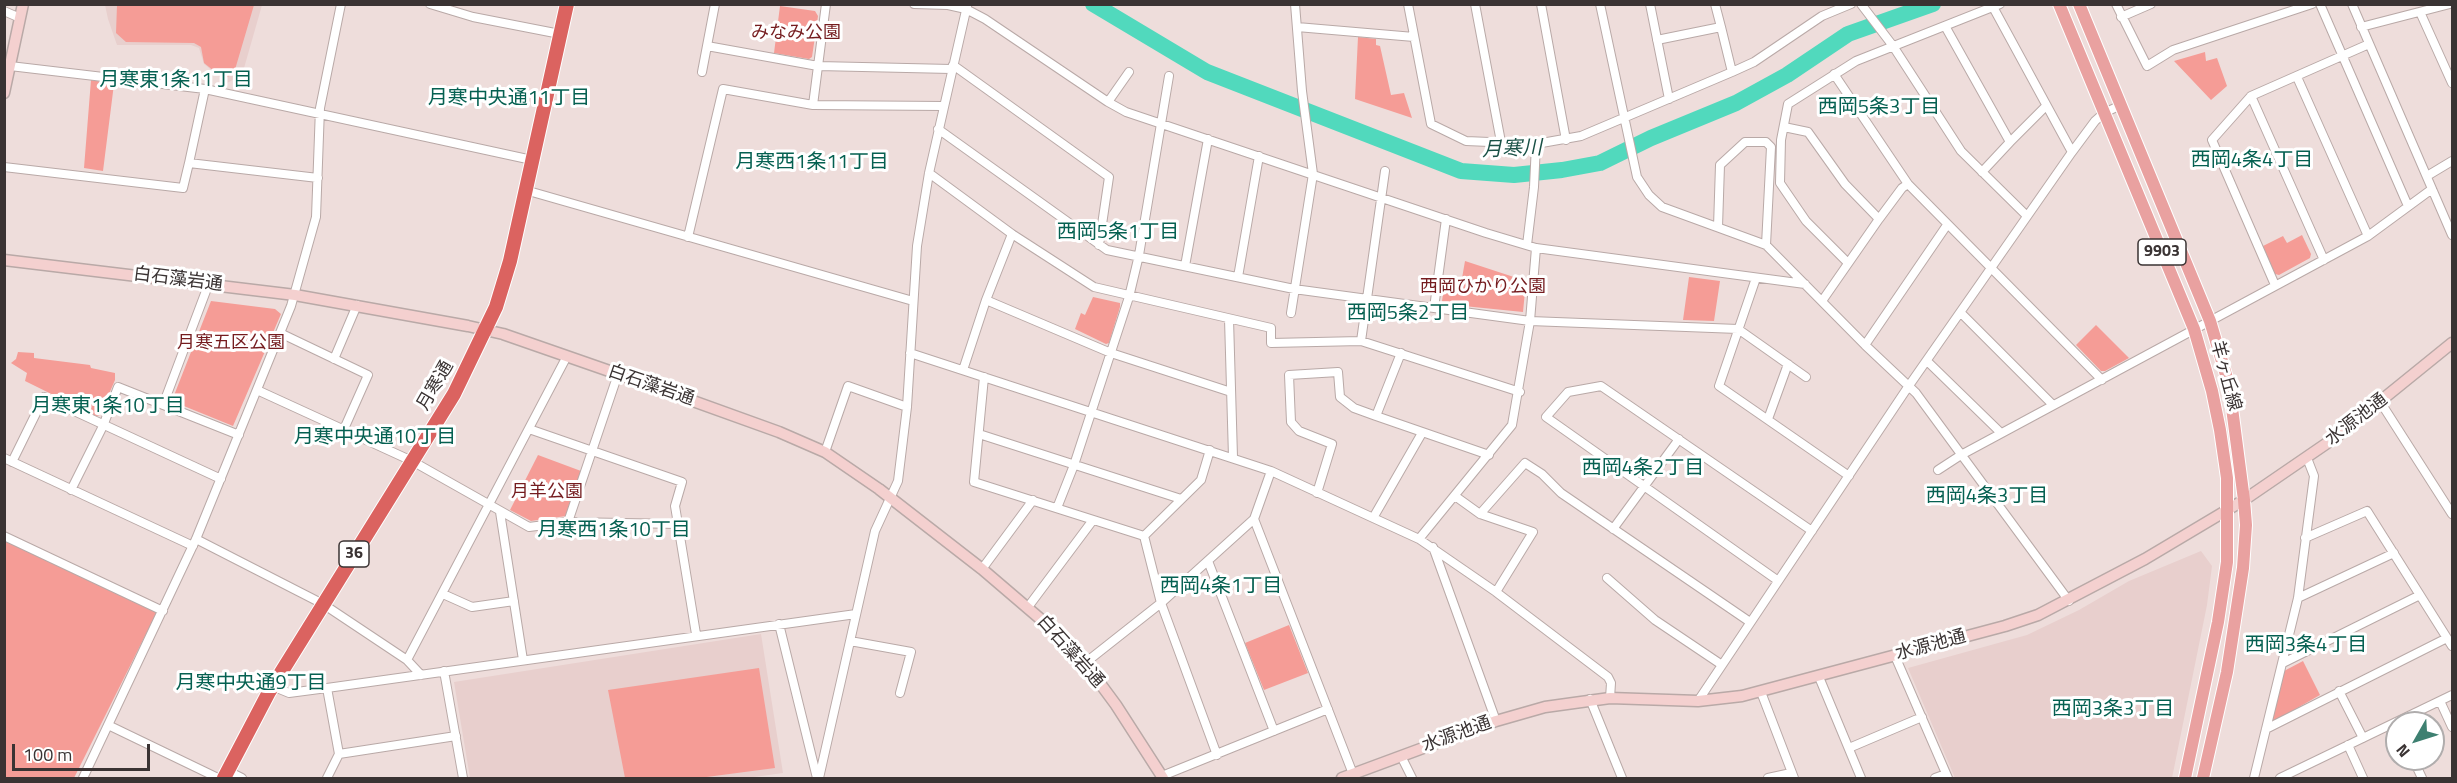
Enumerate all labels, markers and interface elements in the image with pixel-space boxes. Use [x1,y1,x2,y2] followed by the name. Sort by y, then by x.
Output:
[751,23,841,45] park label: みなみ公園
[99,69,253,93] district label: 月寒東1条11丁目
[428,87,590,111] district label: 月寒中央通11丁目
[1818,96,1940,120] district label: 西岡5条3丁目
[1482,137,1542,163] water label: 月寒川
[2191,149,2313,173] district label: 西岡4条4丁目
[735,151,889,175] district label: 月寒西1条11丁目
[1057,221,1179,245] district label: 西岡5条1丁目
[2138,239,2186,265] road number: 9903
[132,264,224,296] street label: 白石藻岩通
[1420,277,1546,299] park label: 西岡ひかり公園
[1347,302,1469,326] district label: 西岡5条2丁目
[177,333,285,355] park label: 月寒五区公園
[2205,338,2245,414] street label: 羊ヶ丘線
[413,357,459,415] street label: 月寒通
[605,361,697,411] street label: 白石藻岩通
[2322,389,2392,451] street label: 水源池通
[31,395,185,419] district label: 月寒東1条10丁目
[294,426,456,450] district label: 月寒中央通10丁目
[1582,457,1704,481] district label: 西岡4条2丁目
[511,482,583,504] park label: 月羊公園
[1926,485,2048,509] district label: 西岡4条3丁目
[537,519,691,543] district label: 月寒西1条10丁目
[339,541,369,567] road number: 36
[1160,575,1282,599] district label: 西岡4条1丁目
[1032,611,1108,693] street label: 白石藻岩通
[1893,626,1969,666] street label: 水源池通
[2245,634,2367,658] district label: 西岡3条4丁目
[175,672,327,696] district label: 月寒中央通9丁目
[2052,698,2174,722] district label: 西岡3条3丁目
[2385,711,2445,771] north arrow
[1419,713,1495,757] street label: 水源池通
[15,732,153,770] scale bar
[2390,739,2415,763] text: N
[23,741,72,768] text: 100 m

